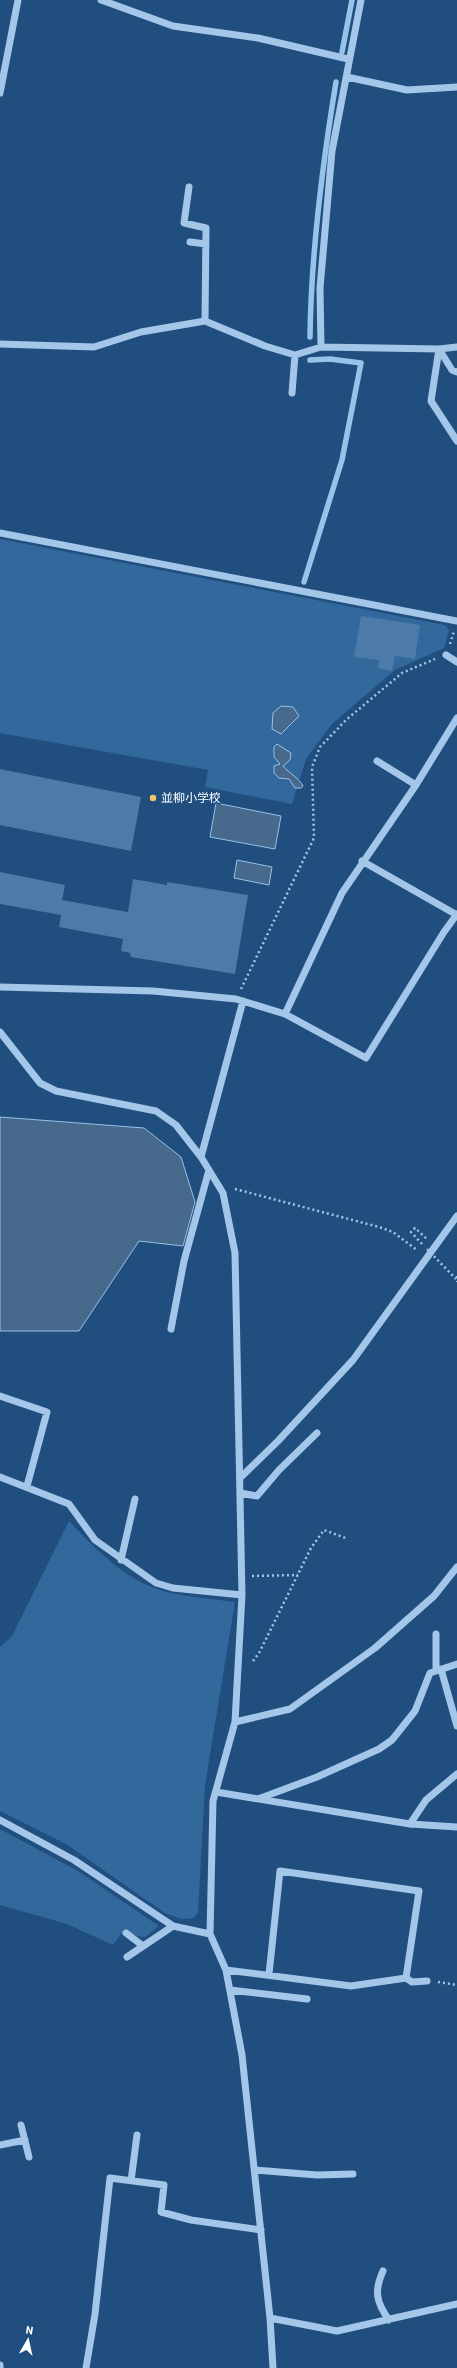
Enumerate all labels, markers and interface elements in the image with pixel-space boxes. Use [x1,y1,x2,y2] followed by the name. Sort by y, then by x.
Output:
[161,790,221,804] place label: 並柳小学校
[148,793,158,803] marker: 並柳小学校
[8,2320,48,2360] north arrow
[25,2323,34,2337] text: N

